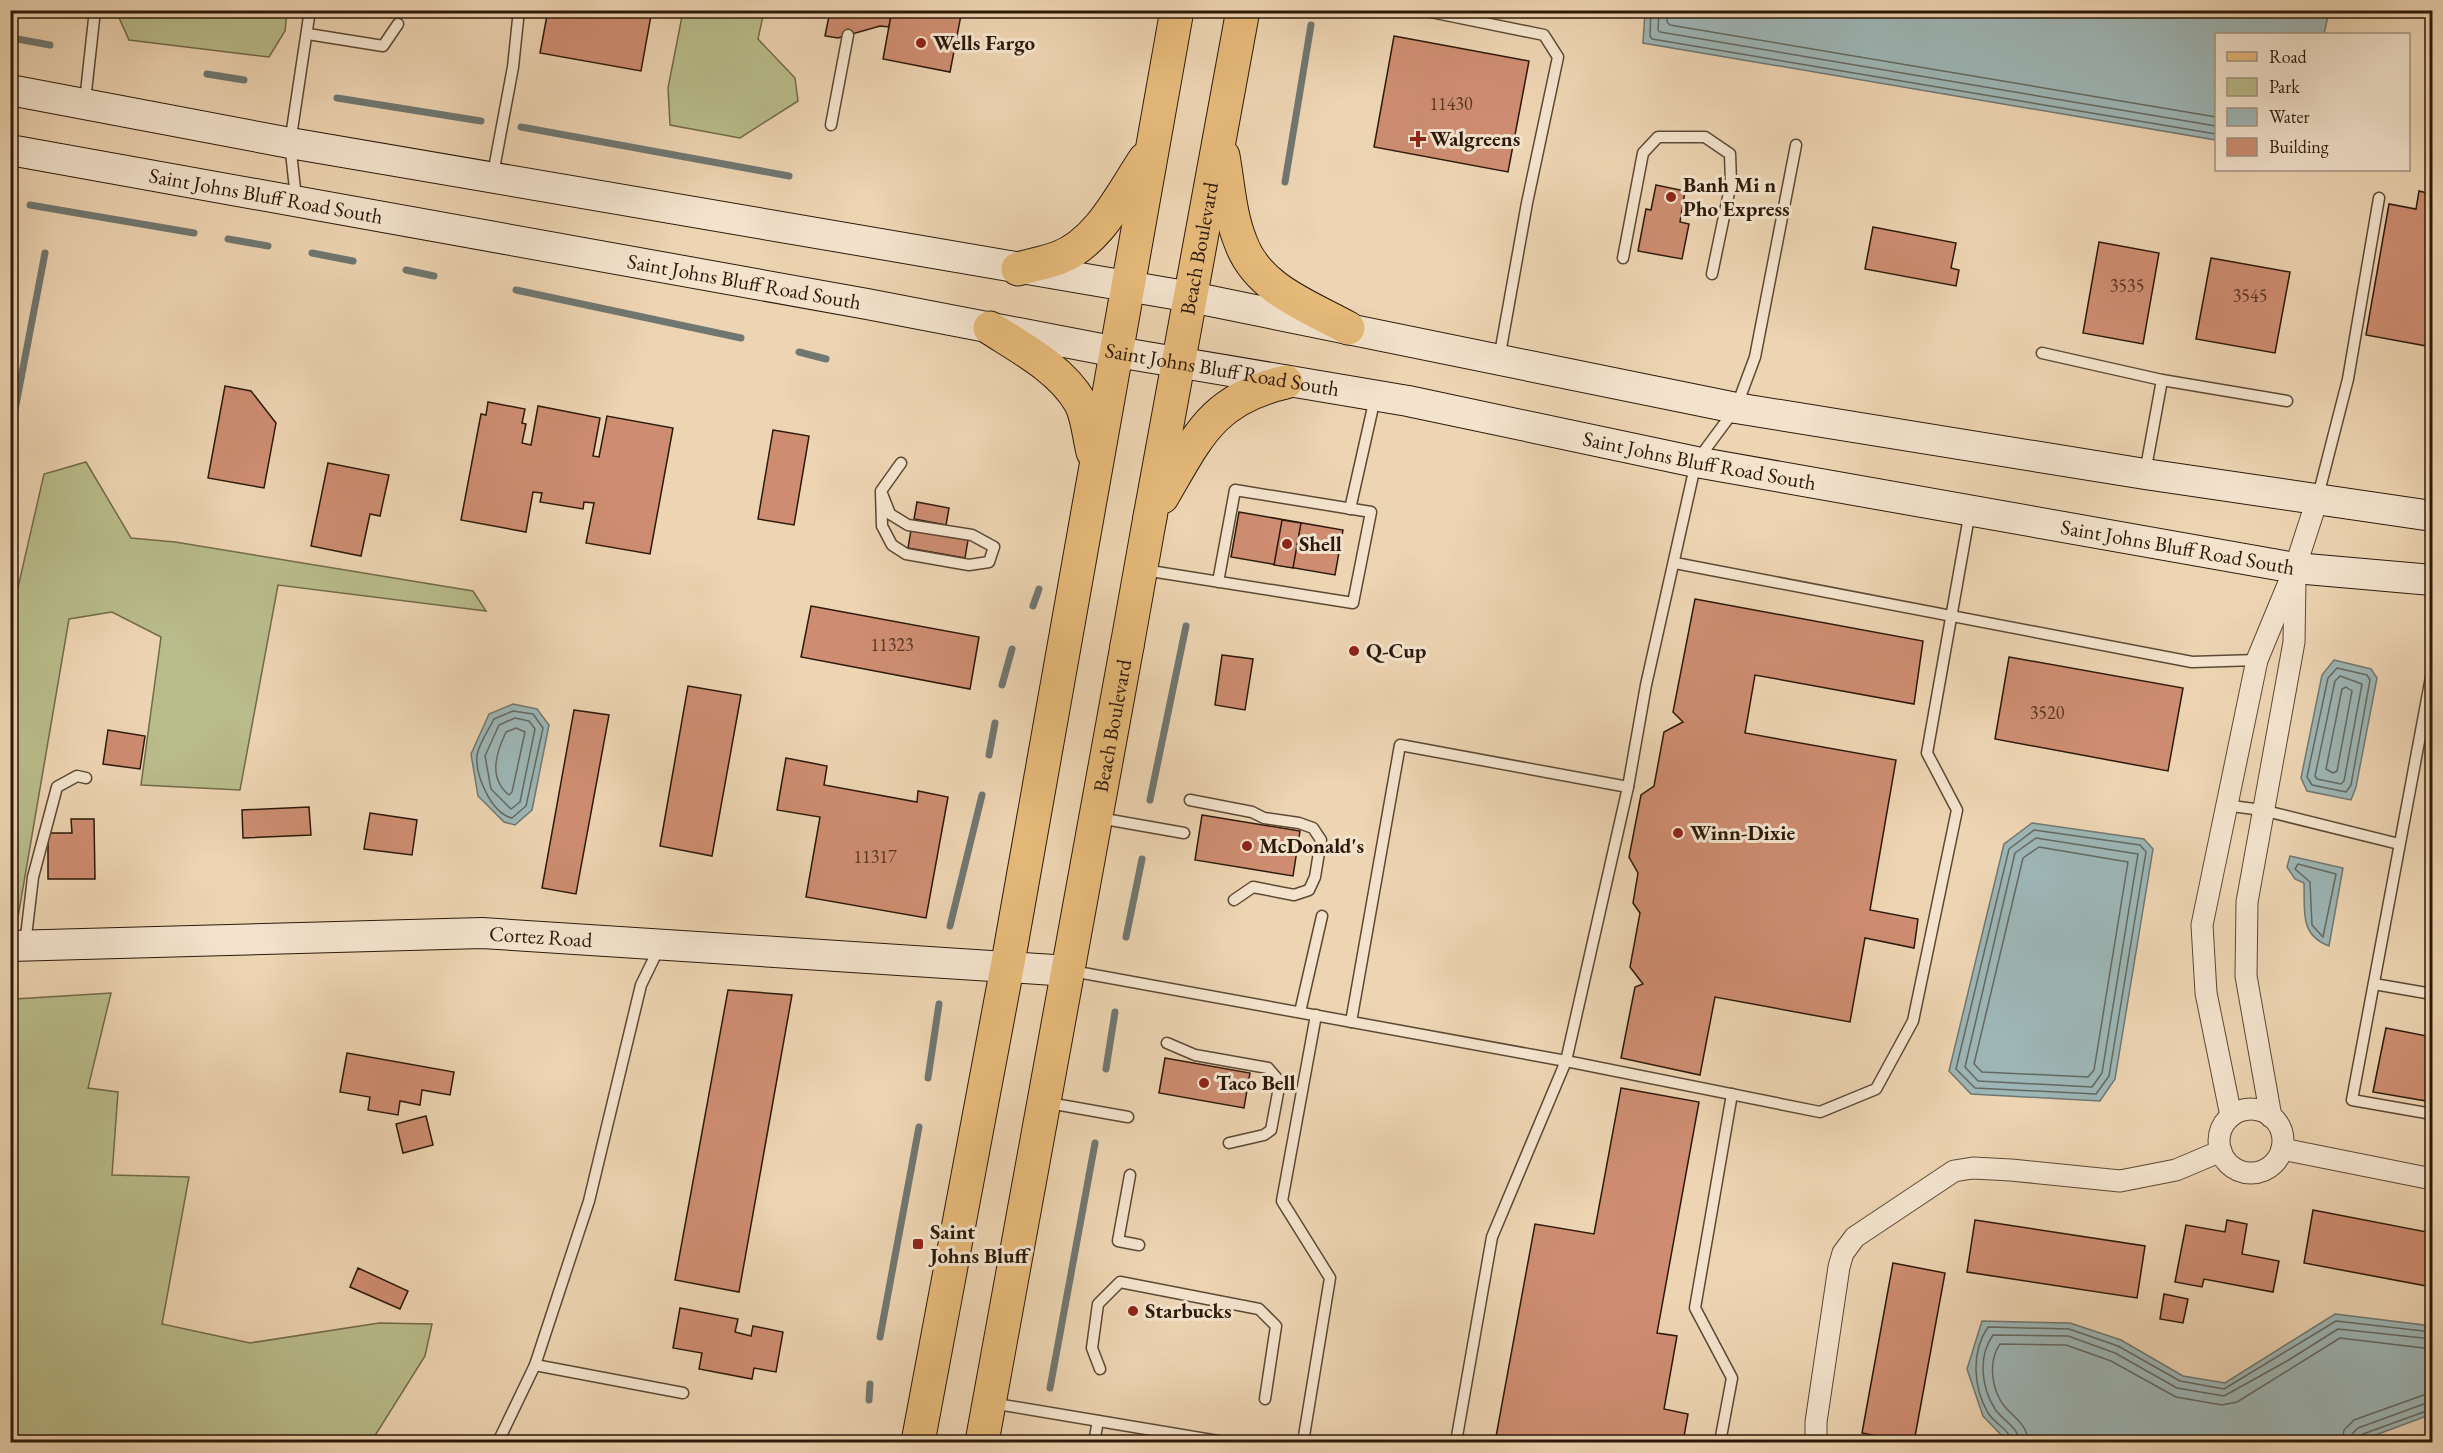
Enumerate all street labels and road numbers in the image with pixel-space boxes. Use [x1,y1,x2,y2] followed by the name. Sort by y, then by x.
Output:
[147,161,385,230] street label: Saint Johns Bluff Road South
[1173,179,1224,317] street label: Beach Boulevard
[625,247,864,316] street label: Saint Johns Bluff Road South
[1103,336,1342,402] street label: Saint Johns Bluff Road South
[1581,424,1818,496] street label: Saint Johns Bluff Road South
[2059,513,2297,581] street label: Saint Johns Bluff Road South
[1087,657,1137,794] street label: Beach Boulevard
[488,919,593,953] street label: Cortez Road

